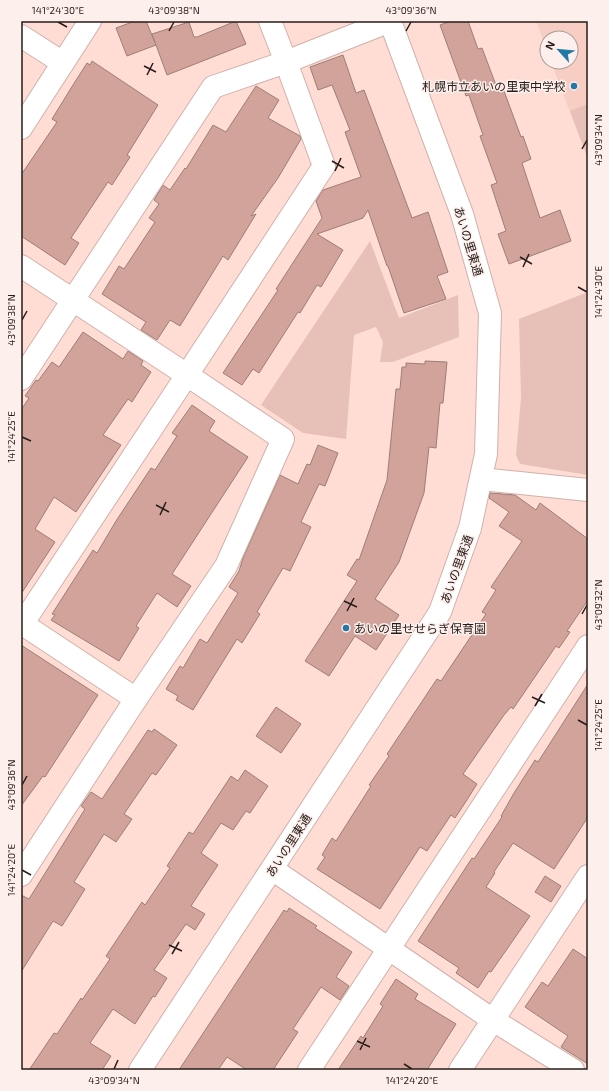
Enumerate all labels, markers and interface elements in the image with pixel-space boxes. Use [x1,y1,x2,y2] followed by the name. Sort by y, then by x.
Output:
[32,4,85,16] text: 141°24'30"E
[148,4,200,16] text: 43°09'38"N
[385,4,437,16] text: 43°09'36"N
[539,30,579,70] north arrow
[542,39,557,52] text: N
[422,79,566,93] place label: 札幌市立あいの里東中学校
[569,81,579,91] marker: 札幌市立あいの里東中学校
[592,114,604,166] text: 43°09'34"N
[452,205,486,277] street label: あいの里東通
[592,265,604,318] text: 141°24'30"E
[5,294,17,346] text: 43°09'38"N
[5,411,17,463] text: 141°24'25"E
[437,533,475,605] street label: あいの里東通
[592,580,604,630] text: 43°09'32"N
[354,621,486,635] place label: あいの里せせらぎ保育園
[341,623,351,633] marker: あいの里せせらぎ保育園
[592,699,604,751] text: 141°24'25"E
[5,759,17,811] text: 43°09'36"N
[263,811,313,879] street label: あいの里東通
[5,843,17,896] text: 141°24'20"E
[88,1074,140,1086] text: 43°09'34"N
[386,1074,439,1086] text: 141°24'20"E

